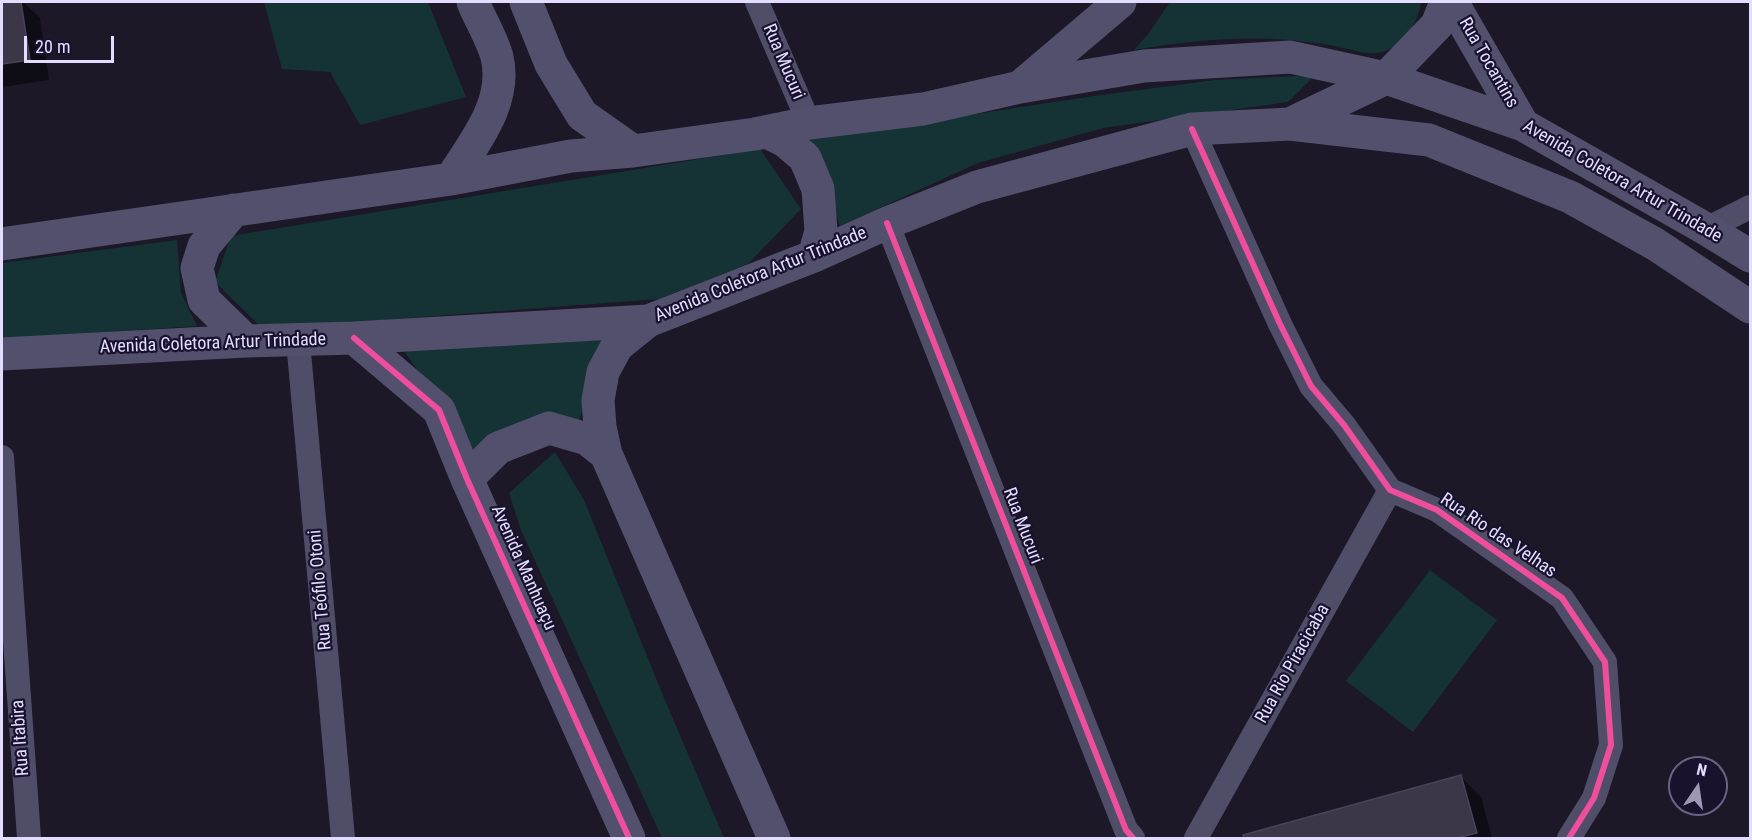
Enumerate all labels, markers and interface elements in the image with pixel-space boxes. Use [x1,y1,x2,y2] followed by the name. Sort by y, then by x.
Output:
[1454,14,1522,112] street label: Rua Tocantins
[757,21,809,103] street label: Rua Mucuri
[27,24,117,62] scale bar
[35,36,70,57] text: 20 m
[1519,116,1725,248] street label: Avenida Coletora Artur Trindade
[652,223,870,327] street label: Avenida Coletora Artur Trindade
[100,329,326,359] street label: Avenida Coletora Artur Trindade
[998,485,1046,567] street label: Rua Mucuri
[1436,489,1560,583] street label: Rua Rio das Velhas
[486,502,560,634] street label: Avenida Manhuaçu
[305,529,337,651] street label: Rua Teófilo Otoni
[1251,601,1335,727] street label: Rua Rio Piracicaba
[8,699,34,777] street label: Rua Itabira
[1668,756,1728,816] north arrow
[1695,760,1709,780] text: N

